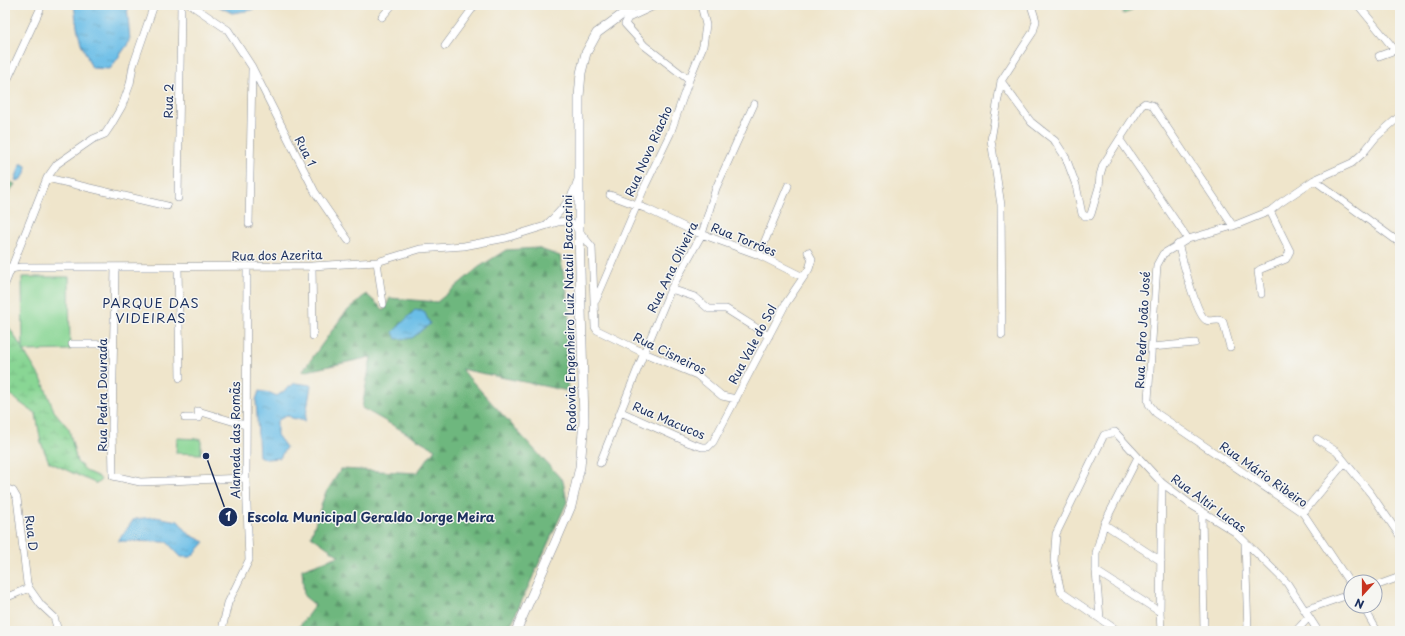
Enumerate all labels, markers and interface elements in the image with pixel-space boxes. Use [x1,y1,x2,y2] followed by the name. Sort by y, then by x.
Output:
[159,83,177,119] street label: Rua 2
[620,102,676,199] street label: Rua Novo Riacho
[291,133,321,169] street label: Rua 1
[558,194,580,432] street label: Rodovia Engenheiro Luiz Natali Baccarini
[642,218,702,316] street label: Rua Ana Oliveira
[709,218,780,260] street label: Rua Torrões
[231,245,323,265] street label: Rua dos Azerita
[1130,271,1154,389] street label: Rua Pedro João José
[102,293,200,327] district label: PARQUE DAS VIDEIRAS
[723,301,781,387] street label: Rua Vale do Sol
[630,328,710,379] street label: Rua Cisneiros
[93,338,111,452] street label: Rua Pedra Dourada
[226,381,244,499] street label: Alameda das Romãs
[630,397,708,444] street label: Rua Macucos
[1216,437,1312,511] street label: Rua Mário Ribeiro
[1168,470,1251,537] street label: Rua Altir Lucas
[218,504,504,529] callout: Escola Municipal Geraldo Jorge Meira
[225,507,231,525] text: 1
[247,507,495,526] text: Escola Municipal Geraldo Jorge Meira
[21,514,43,552] street label: Rua D
[1343,574,1383,614] north arrow
[1352,594,1366,613] text: N

